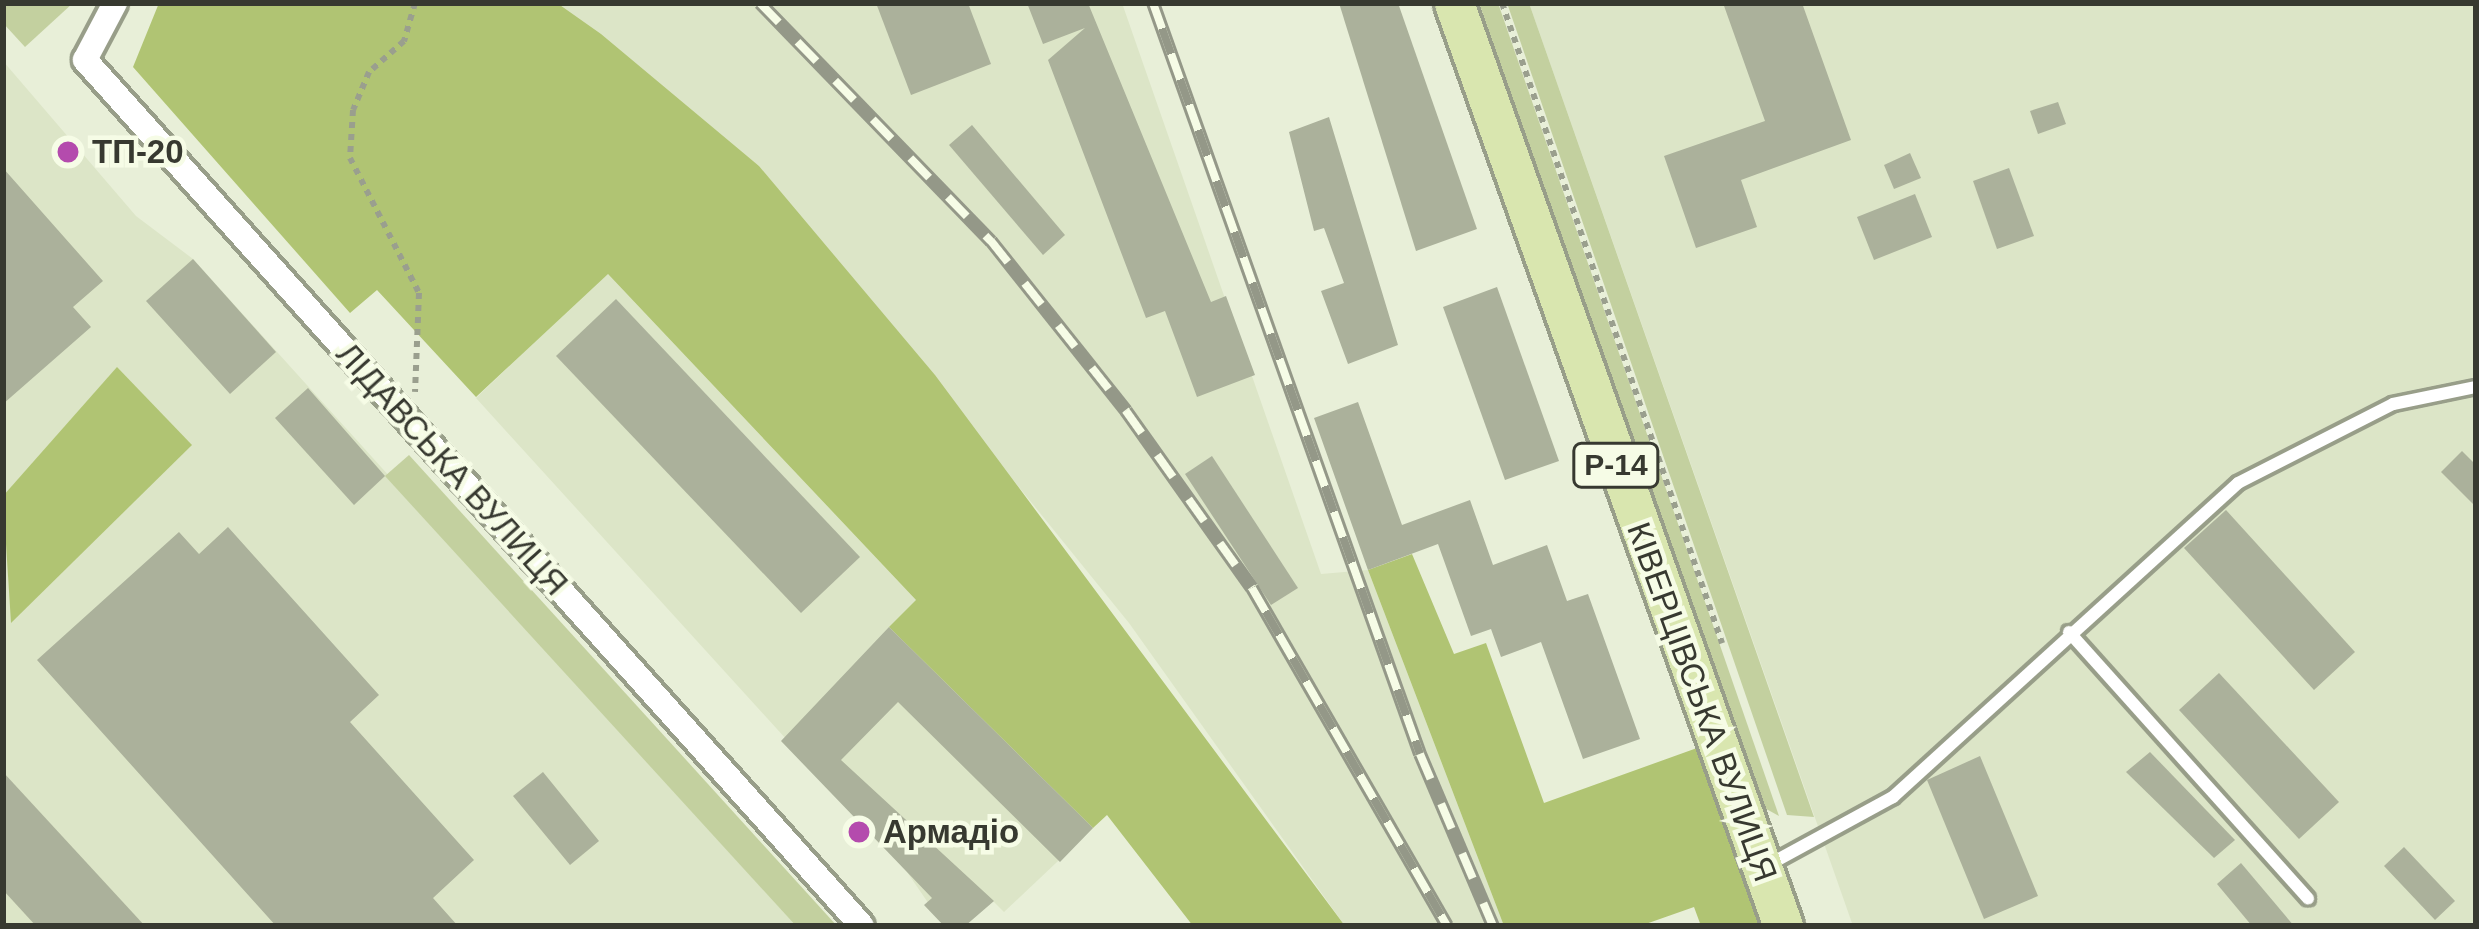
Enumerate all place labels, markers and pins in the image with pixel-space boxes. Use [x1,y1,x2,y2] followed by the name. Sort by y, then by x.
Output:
[92,132,184,172] place label: ТП-20
[55,139,81,165] marker: ТП-20
[883,812,1019,852] place label: Армадіо
[846,819,872,845] marker: Армадіо

